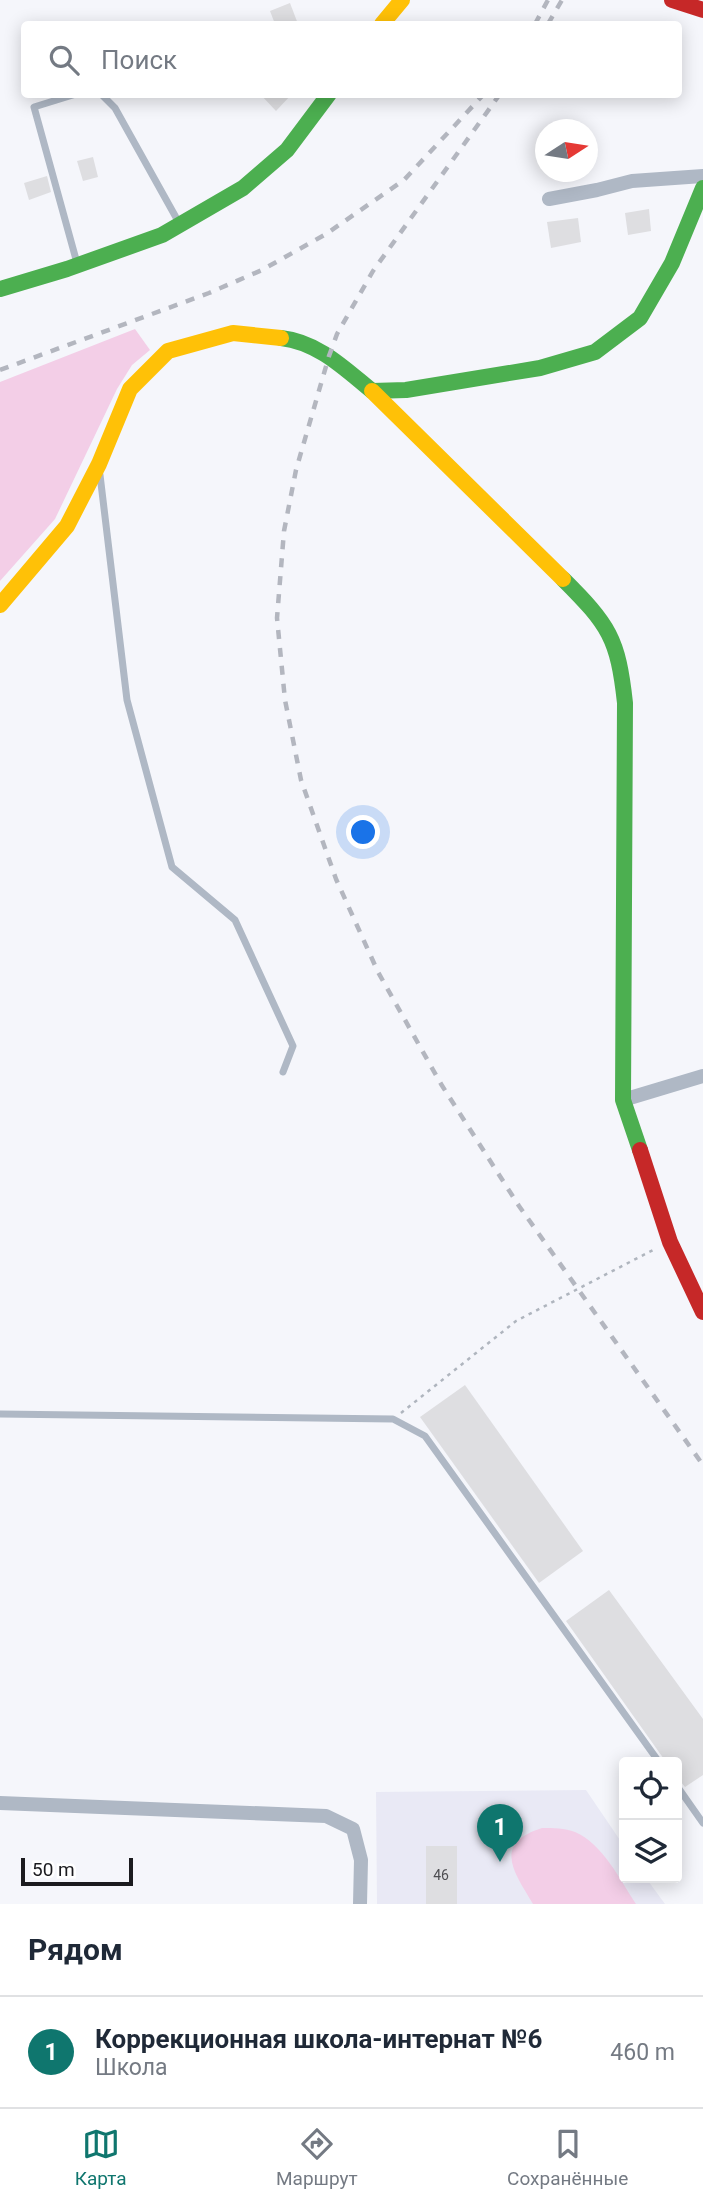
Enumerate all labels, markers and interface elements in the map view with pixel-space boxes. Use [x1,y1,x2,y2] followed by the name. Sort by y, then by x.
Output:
[21,21,682,98] search box
[45,41,83,79] icon: search
[101,45,177,75] text: Поиск
[535,119,598,182] north arrow
[346,815,380,849] your location
[619,1757,682,1883] map controls
[619,1757,682,1820] button: locate
[477,1804,523,1862] pin: 1
[619,1820,682,1883] button: layers
[21,1855,133,1887] scale bar
[32,1858,75,1881] text: 50 m
[433,1867,449,1883] house number: 46
[28,1932,123,1967] text: Рядом
[95,2024,542,2054] text: Коррекционная школа-интернат №6
[44,2039,58,2066] text: 1
[610,2039,675,2066] text: 460 m
[95,2054,168,2081] text: Школа
[75,2125,127,2190] tab: Карта
[276,2125,358,2190] tab: Маршрут
[507,2125,628,2190] tab: Сохранённые

